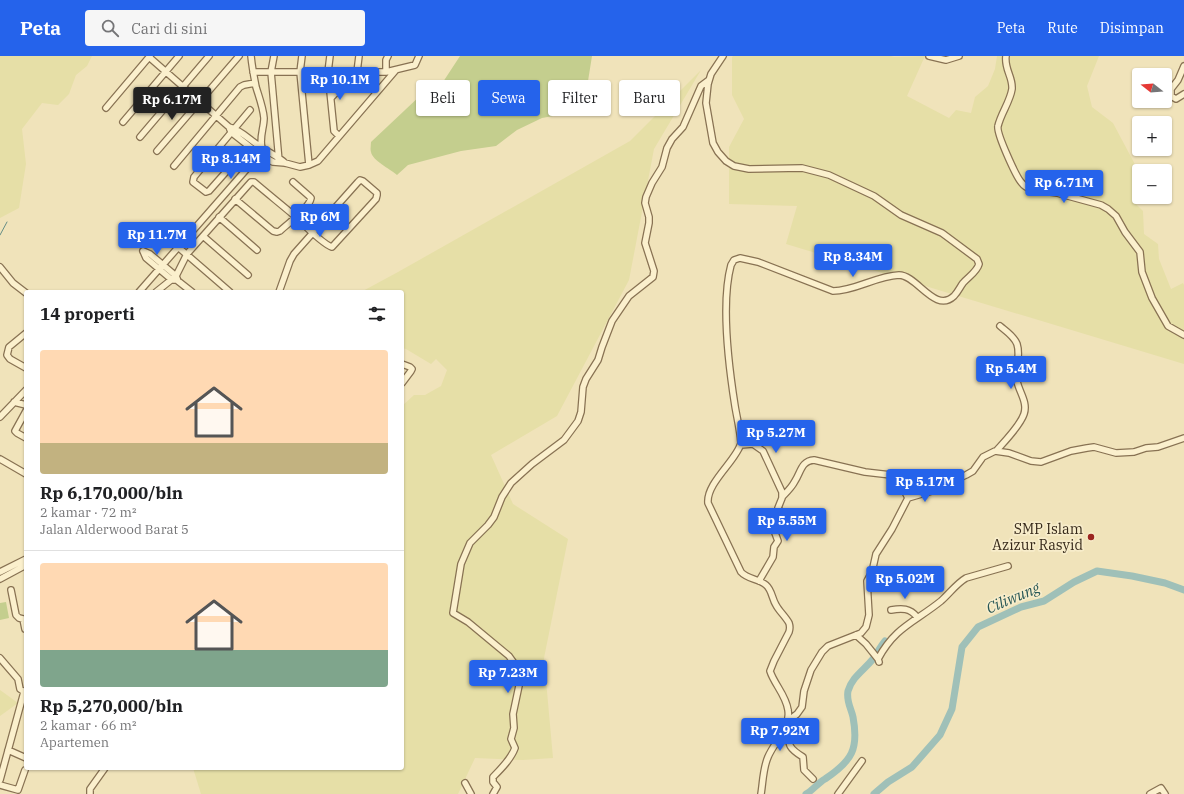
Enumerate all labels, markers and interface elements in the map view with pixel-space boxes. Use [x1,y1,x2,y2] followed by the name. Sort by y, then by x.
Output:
[85,10,365,46] search box
[20,16,61,40] text: Peta
[99,17,121,39] icon: search
[131,19,207,38] text: Cari di sini
[997,19,1025,37] text: Peta
[1047,19,1078,37] text: Rute
[1100,19,1164,37] text: Disimpan
[299,67,381,101] pin: Rp 10.1M
[1132,68,1172,108] north arrow
[1132,68,1172,204] map controls
[310,71,370,88] text: Rp 10.1M
[416,80,470,116] chip: Beli
[478,80,540,116] chip: Sewa
[548,80,611,116] chip: Filter
[619,80,680,116] chip: Baru
[131,87,213,121] pin: Rp 6.17M
[142,91,202,108] text: Rp 6.17M
[1132,116,1172,156] button: +
[190,146,272,180] pin: Rp 8.14M
[201,150,261,167] text: Rp 8.14M
[1132,164,1172,204] button: −
[1023,170,1105,204] pin: Rp 6.71M
[1034,174,1094,191] text: Rp 6.71M
[292,204,348,238] pin: Rp 6M
[300,208,340,225] text: Rp 6M
[116,222,198,256] pin: Rp 11.7M
[127,226,187,243] text: Rp 11.7M
[812,244,894,278] pin: Rp 8.34M
[823,248,883,265] text: Rp 8.34M
[40,303,135,325] text: 14 properti
[366,303,388,325] icon: filters
[974,356,1048,390] pin: Rp 5.4M
[985,360,1037,377] text: Rp 5.4M
[178,376,250,448] icon: home
[735,420,817,454] pin: Rp 5.27M
[746,424,806,441] text: Rp 5.27M
[884,469,966,503] pin: Rp 5.17M
[895,473,955,490] text: Rp 5.17M
[40,482,183,504] text: Rp 6,170,000/bln
[40,504,137,521] text: 2 kamar · 72 m²
[746,508,828,542] pin: Rp 5.55M
[757,512,817,529] text: Rp 5.55M
[992,520,1083,554] place label: SMP Islam Azizur Rasyid
[40,521,189,538] text: Jalan Alderwood Barat 5
[1086,532,1096,542] marker: SMP Islam Azizur Rasyid
[864,566,946,600] pin: Rp 5.02M
[875,570,935,587] text: Rp 5.02M
[983,577,1043,617] water label: Ciliwung
[178,589,250,661] icon: home
[467,660,549,694] pin: Rp 7.23M
[478,664,538,681] text: Rp 7.23M
[40,695,183,717] text: Rp 5,270,000/bln
[40,717,137,734] text: 2 kamar · 66 m²
[739,718,821,752] pin: Rp 7.92M
[750,722,810,739] text: Rp 7.92M
[40,734,109,751] text: Apartemen

